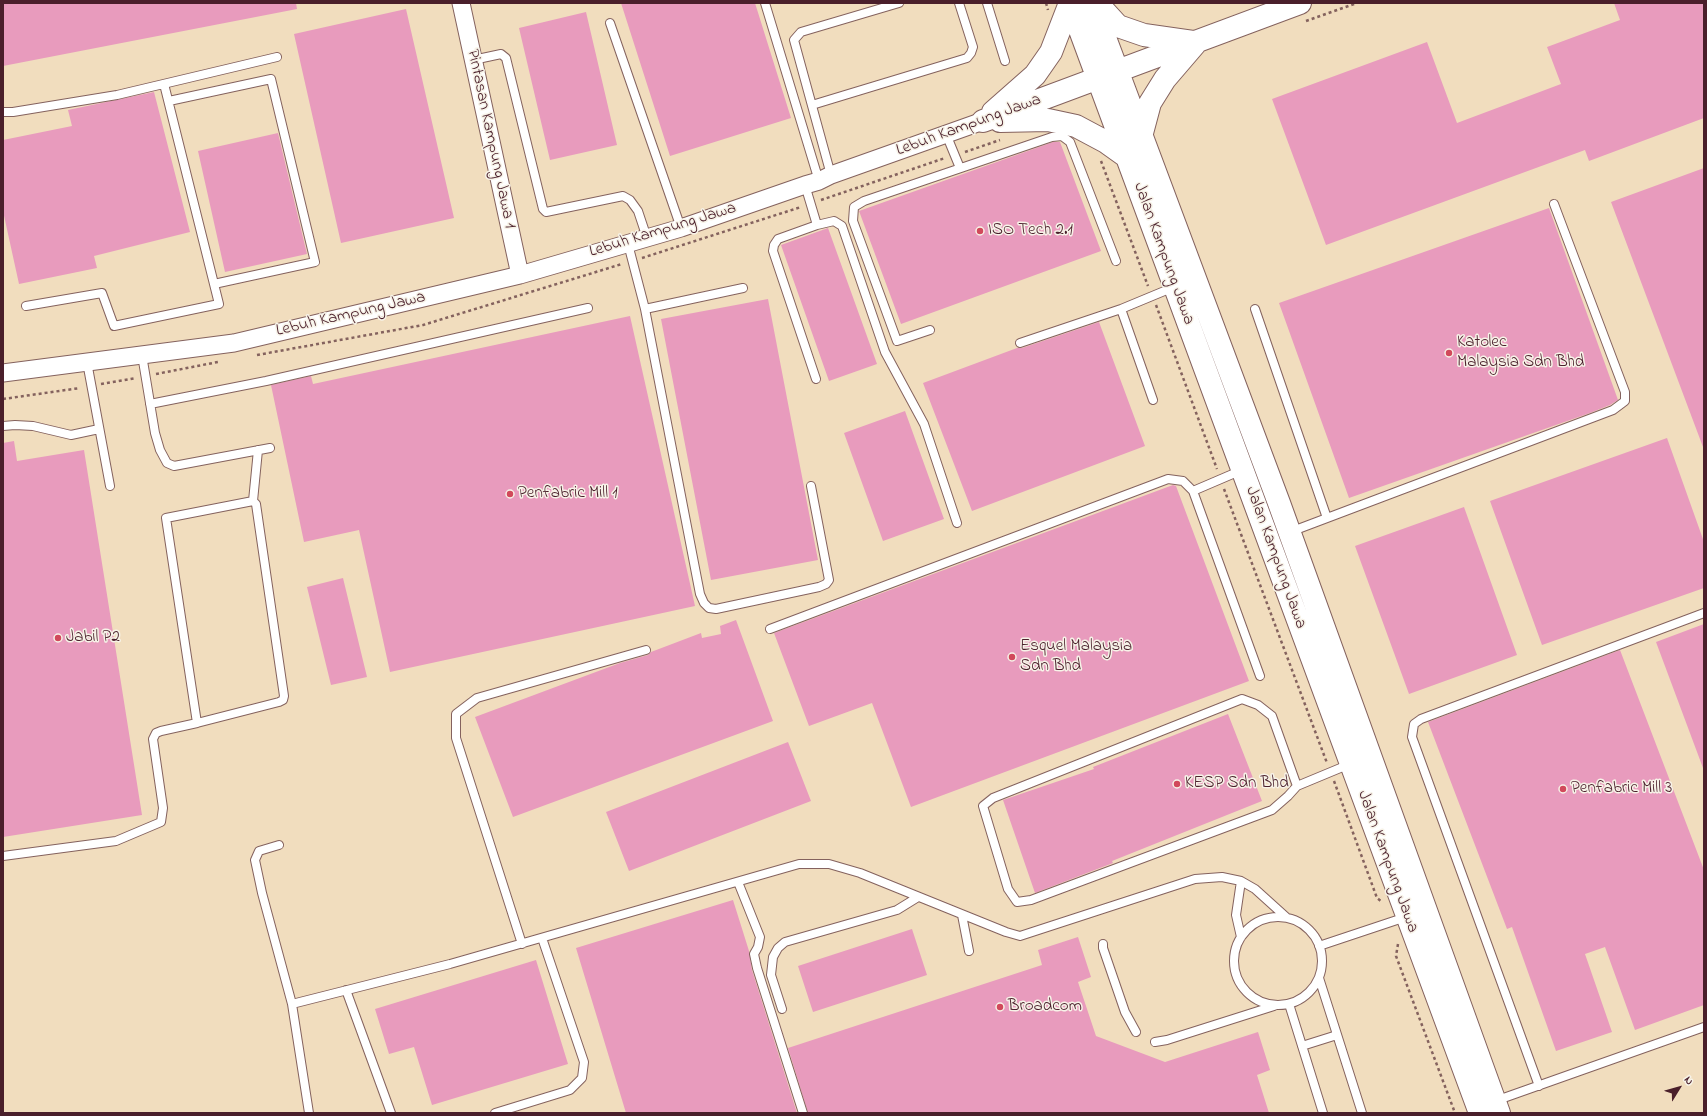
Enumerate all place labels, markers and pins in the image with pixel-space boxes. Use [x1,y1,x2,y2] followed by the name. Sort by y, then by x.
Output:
[988,221,1073,241] place label: ISO Tech 2.1
[975,226,985,236] marker: ISO Tech 2.1
[1457,333,1584,373] place label: Katolec Malaysia Sdn Bhd
[1444,348,1454,358] marker: Katolec Malaysia Sdn Bhd
[518,484,618,504] place label: Penfabric Mill 1
[505,489,515,499] marker: Penfabric Mill 1
[66,628,120,648] place label: Jabil P2
[53,633,63,643] marker: Jabil P2
[1020,637,1132,677] place label: Esquel Malaysia Sdn Bhd
[1007,652,1017,662] marker: Esquel Malaysia Sdn Bhd
[1185,774,1289,794] place label: KESP Sdn Bhd
[1172,779,1182,789] marker: KESP Sdn Bhd
[1571,779,1672,799] place label: Penfabric Mill 3
[1558,784,1568,794] marker: Penfabric Mill 3
[1008,997,1082,1017] place label: Broadcom
[995,1002,1005,1012] marker: Broadcom

